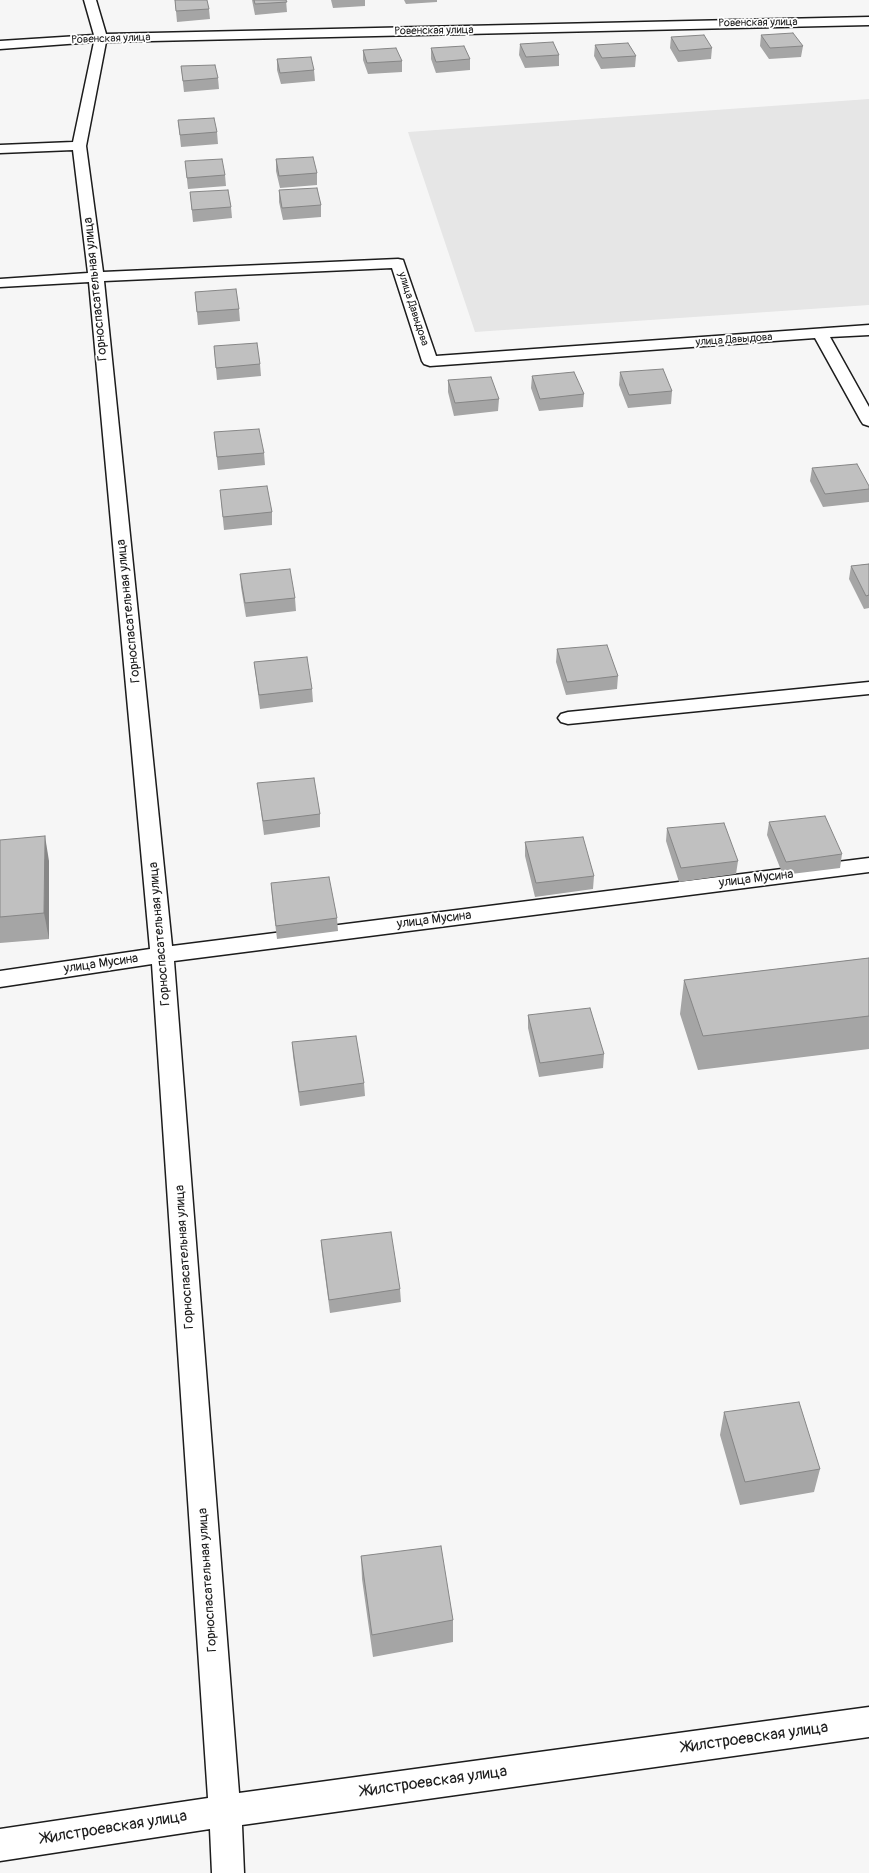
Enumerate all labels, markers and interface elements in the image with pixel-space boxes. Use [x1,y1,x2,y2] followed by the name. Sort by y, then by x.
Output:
[718,16,798,30] street label: Ровенская улица
[394,24,474,38] street label: Ровенская улица
[71,31,151,47] street label: Ровенская улица
[81,216,111,362] street label: Горноспасательная улица
[395,270,431,348] street label: улица Давыдова
[695,331,773,349] street label: улица Давыдова
[114,538,144,684] street label: Горноспасательная улица
[146,861,174,1007] street label: Горноспасательная улица
[718,867,794,891] street label: улица Мусина
[396,908,472,932] street label: улица Мусина
[63,951,139,977] street label: улица Мусина
[172,1184,198,1330] street label: Горноспасательная улица
[195,1507,221,1653] street label: Горноспасательная улица
[681,1718,829,1758] street label: Жилстроевская улица
[360,1762,508,1802] street label: Жилстроевская улица
[40,1807,188,1849] street label: Жилстроевская улица

